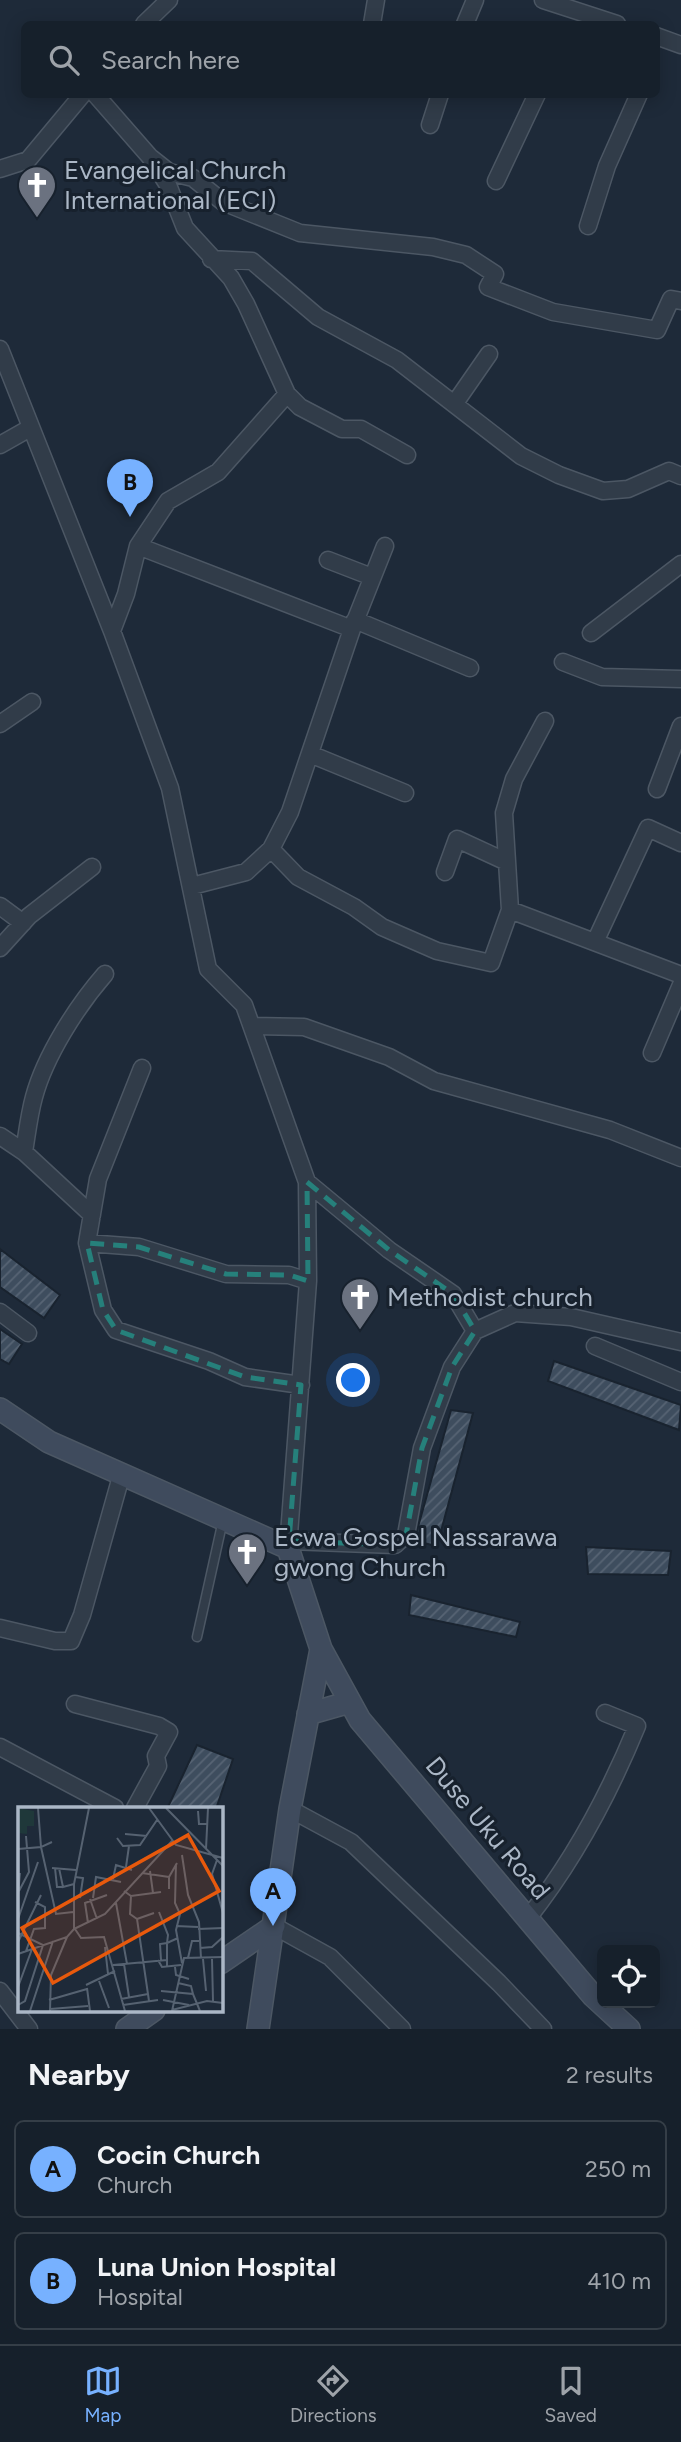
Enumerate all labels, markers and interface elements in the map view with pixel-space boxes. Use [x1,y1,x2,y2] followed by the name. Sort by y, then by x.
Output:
[21,21,660,98] search box
[45,41,83,79] icon: search
[101,44,240,76] text: Search here
[64,154,286,216] place label: Evangelical Church International (ECI)
[16,164,58,219] church icon: Evangelical Church International (ECI)
[107,459,153,517] pin: B
[339,1276,381,1331] church icon: Methodist church
[387,1281,593,1313] place label: Methodist church
[336,1363,370,1397] your location
[274,1521,558,1583] place label: Ecwa Gospel Nassarawa gwong Church
[226,1531,268,1586] church icon: Ecwa Gospel Nassarawa gwong Church
[419,1750,557,1906] street label: Duse Uku Road
[18,1807,222,2011] inset map
[250,1868,296,1926] pin: A
[597,1945,660,2008] map controls
[597,1945,660,2008] button: locate
[28,2056,130,2093] text: Nearby
[566,2061,653,2089] text: 2 results
[97,2139,260,2171] text: Cocin Church
[45,2155,61,2183] text: A
[585,2155,651,2183] text: 250 m
[97,2171,172,2199] text: Church
[97,2251,336,2283] text: Luna Union Hospital
[46,2267,60,2295] text: B
[587,2267,651,2295] text: 410 m
[97,2283,183,2311] text: Hospital
[84,2362,122,2427] tab: Map
[290,2362,377,2427] tab: Directions
[545,2362,597,2427] tab: Saved

